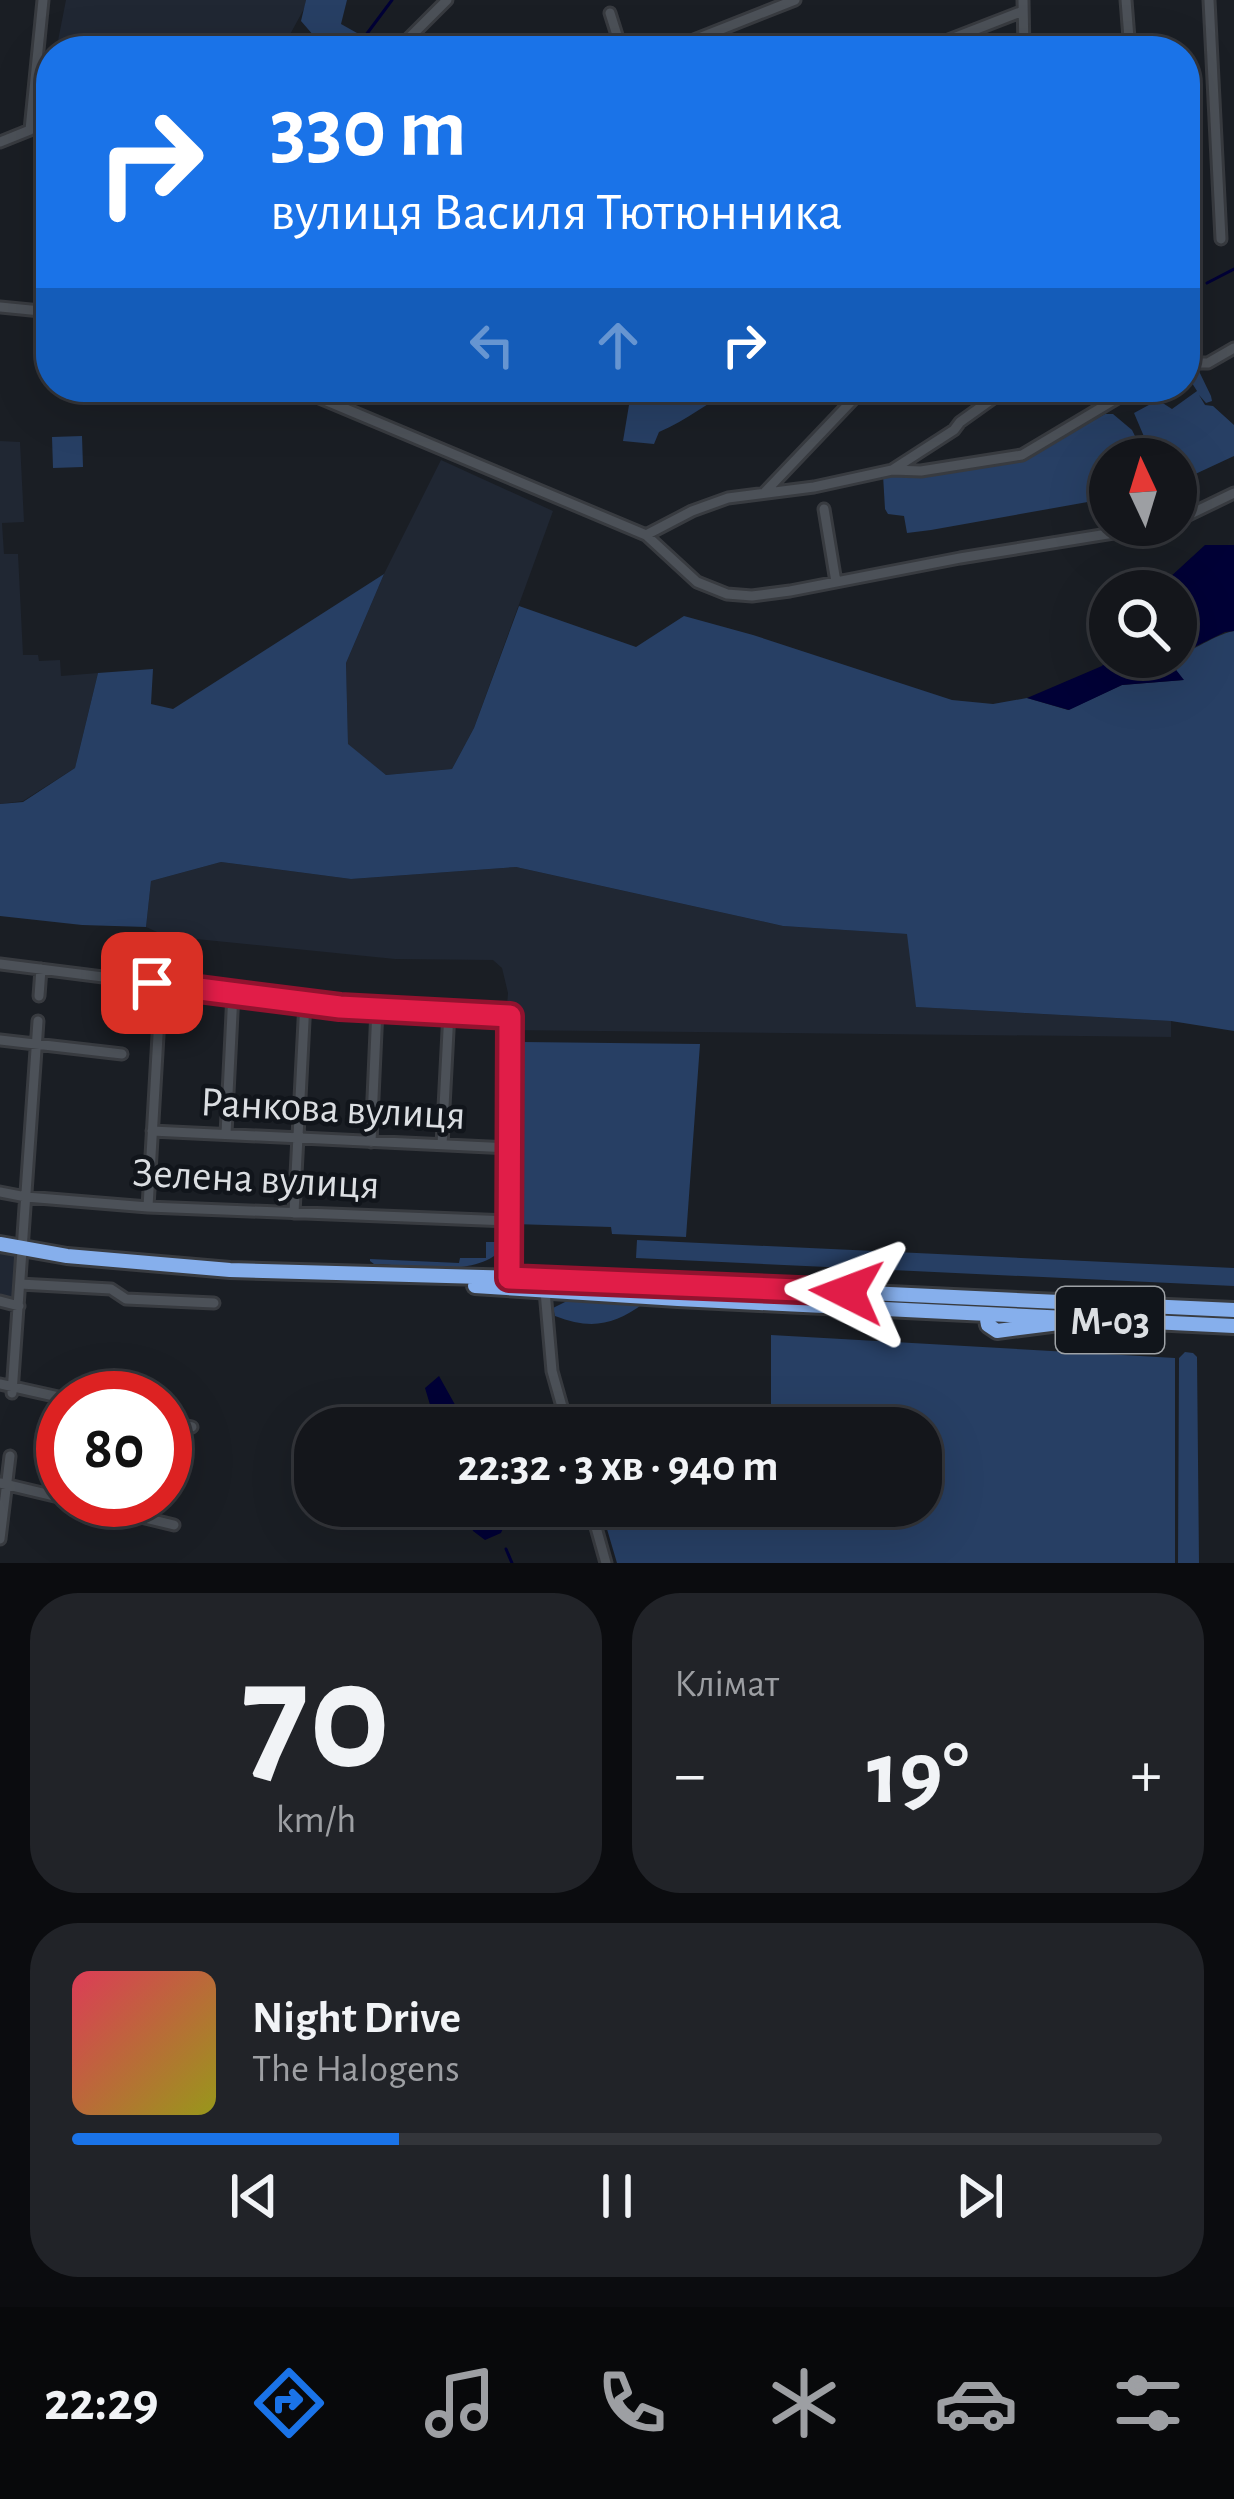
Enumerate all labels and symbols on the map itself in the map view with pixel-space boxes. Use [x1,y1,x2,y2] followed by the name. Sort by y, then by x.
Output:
[1089,438,1197,546] north arrow
[101,932,203,1034] pin
[199,1081,467,1137] street label: Ранкова вулиця
[131,1152,381,1206] street label: Зелена вулиця
[784,1229,910,1355] position arrow
[1056,1287,1164,1353] road number: М-03
[36,1371,192,1527] speed limit sign: 80

